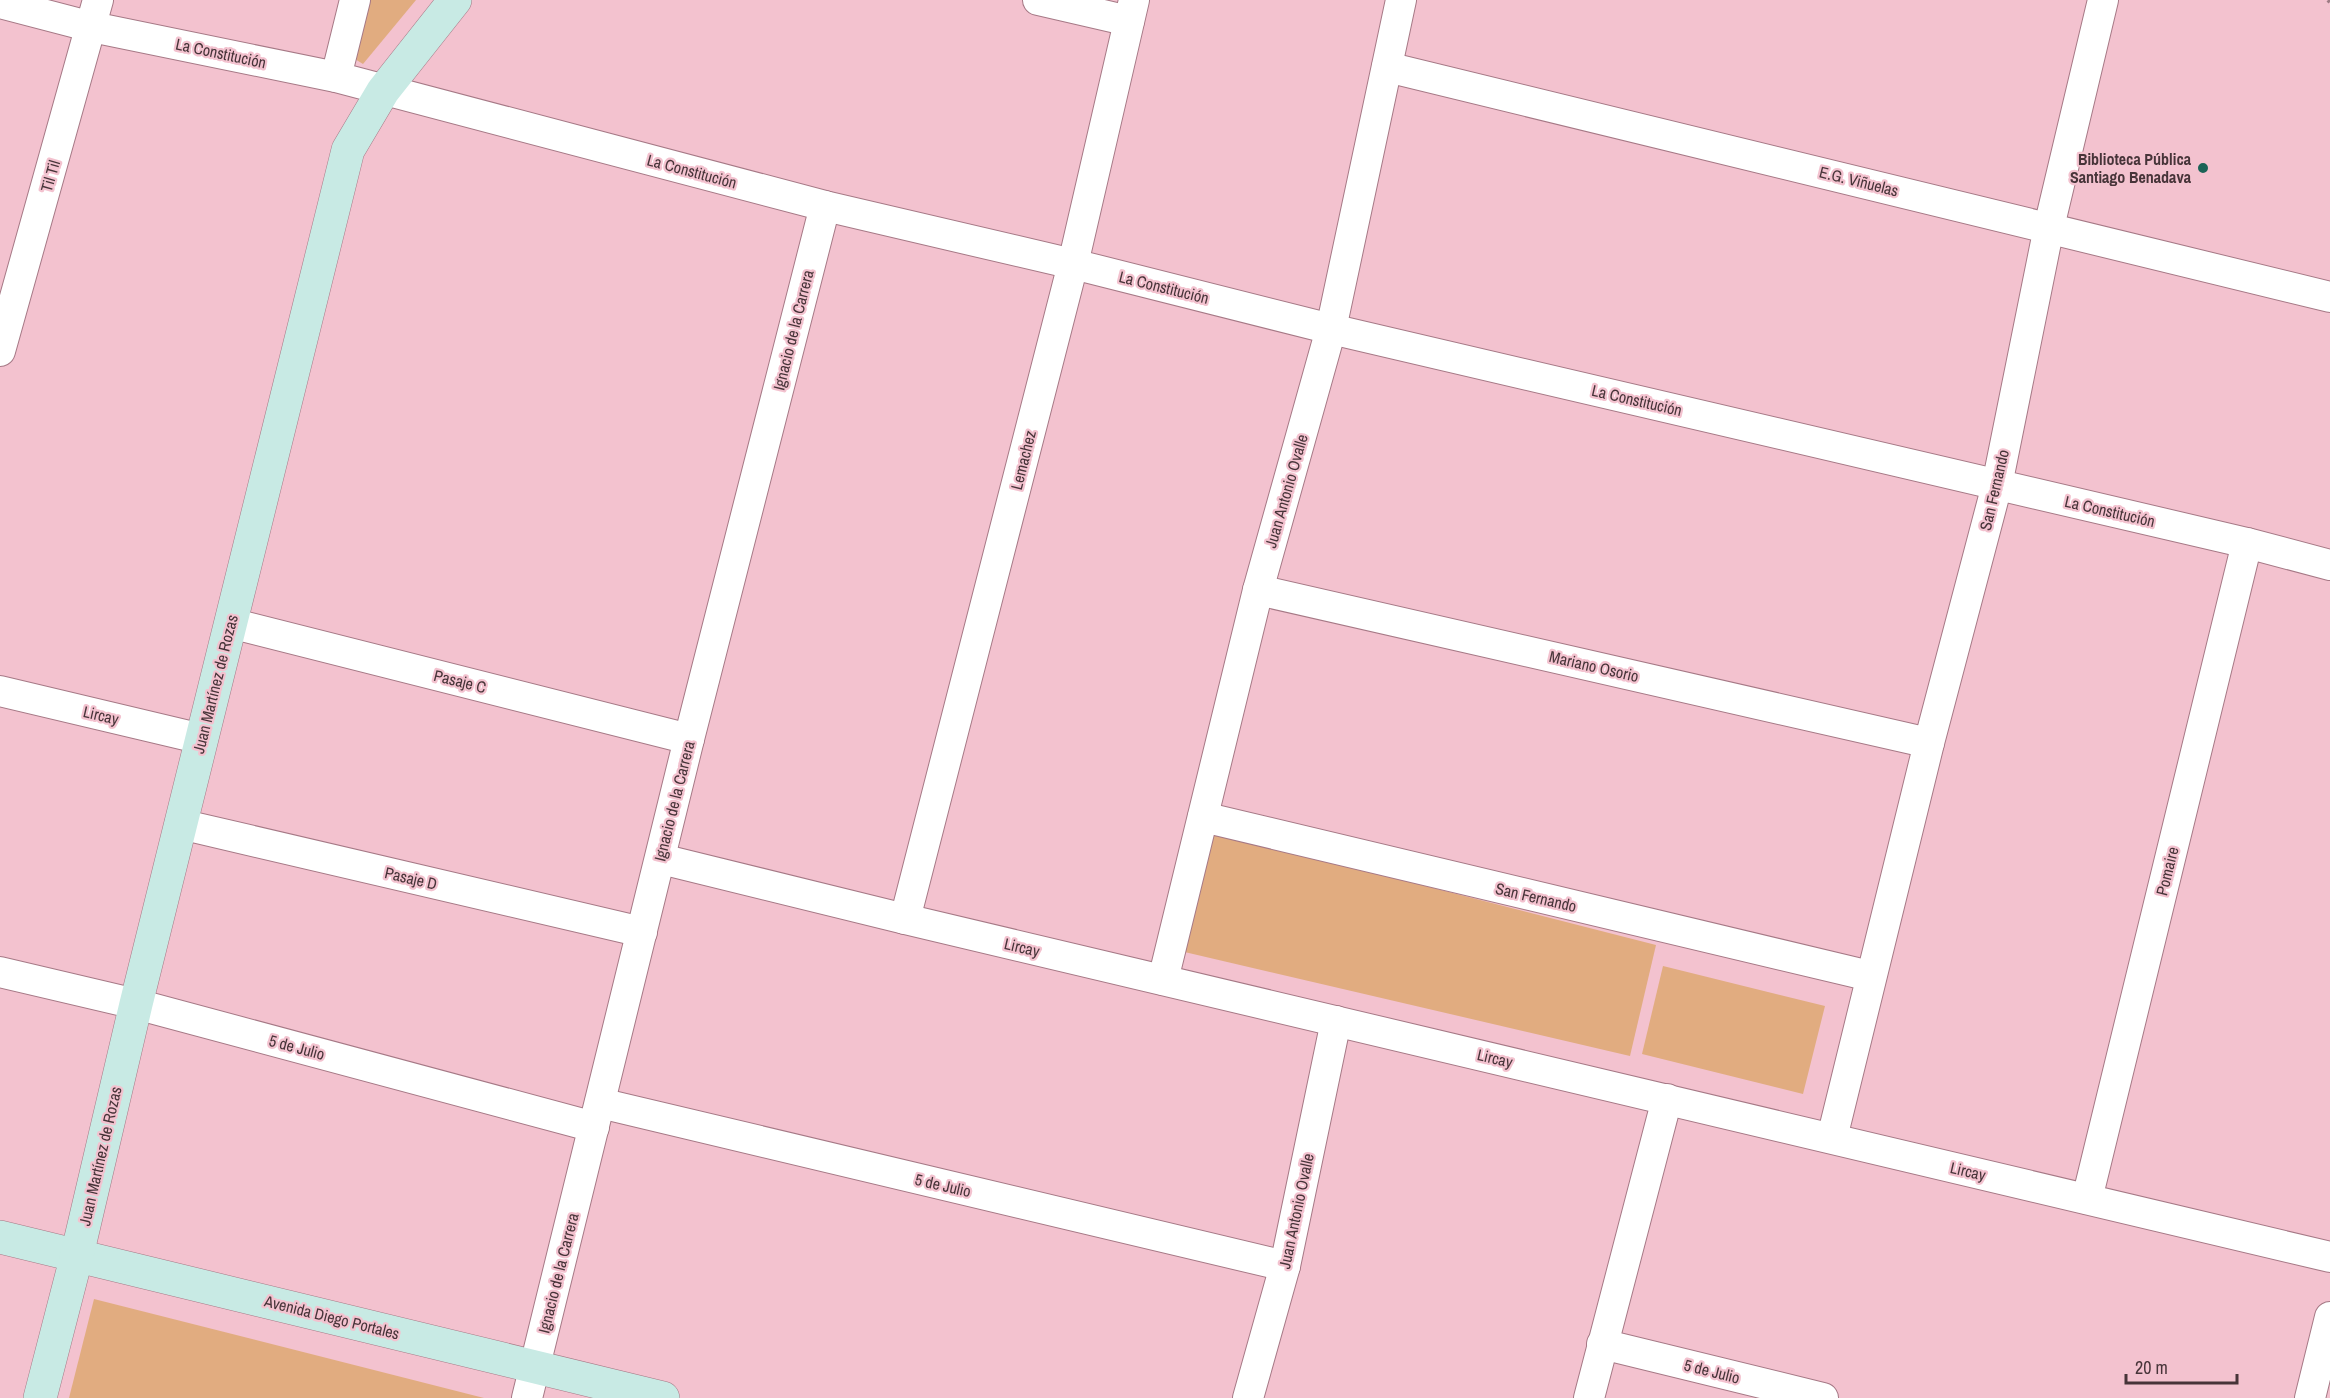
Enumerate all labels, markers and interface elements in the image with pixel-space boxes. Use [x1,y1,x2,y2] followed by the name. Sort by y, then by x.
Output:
[174,33,268,73] street label: La Constitución
[645,148,739,194] street label: La Constitución
[2070,148,2192,188] place label: Biblioteca Pública Santiago Benadava
[35,158,65,194] street label: Til Til
[1817,161,1901,201] street label: E.G. Viñuelas
[2196,161,2210,175] marker: Biblioteca Pública Santiago Benadava
[1117,265,1211,309] street label: La Constitución
[767,267,819,392] street label: Ignacio de la Carrera
[1590,379,1684,421] street label: La Constitución
[1005,428,1041,492] street label: Lemachez
[1259,432,1313,550] street label: Juan Antonio Ovalle
[1974,447,2014,533] street label: San Fernando
[2063,490,2157,532] street label: La Constitución
[187,612,243,756] street label: Juan Martínez de Rozas
[1547,645,1641,687] street label: Mariano Osorio
[432,664,488,698] street label: Pasaje C
[81,700,121,730] street label: Lircay
[648,738,700,863] street label: Ignacio de la Carrera
[2150,844,2184,898] street label: Pomaire
[383,861,439,895] street label: Pasaje D
[1493,877,1579,917] street label: San Fernando
[1002,932,1042,962] street label: Lircay
[267,1029,327,1065] street label: 5 de Julio
[1475,1043,1515,1073] street label: Lircay
[73,1084,127,1228] street label: Juan Martínez de Rozas
[1273,1151,1319,1271] street label: Juan Antonio Ovalle
[1948,1156,1988,1186] street label: Lircay
[913,1168,973,1202] street label: 5 de Julio
[532,1210,584,1335] street label: Ignacio de la Carrera
[261,1289,402,1344] street label: Avenida Diego Portales
[2126,1347,2237,1385] scale bar
[1682,1353,1742,1389] street label: 5 de Julio
[2135,1355,2168,1380] text: 20 m

